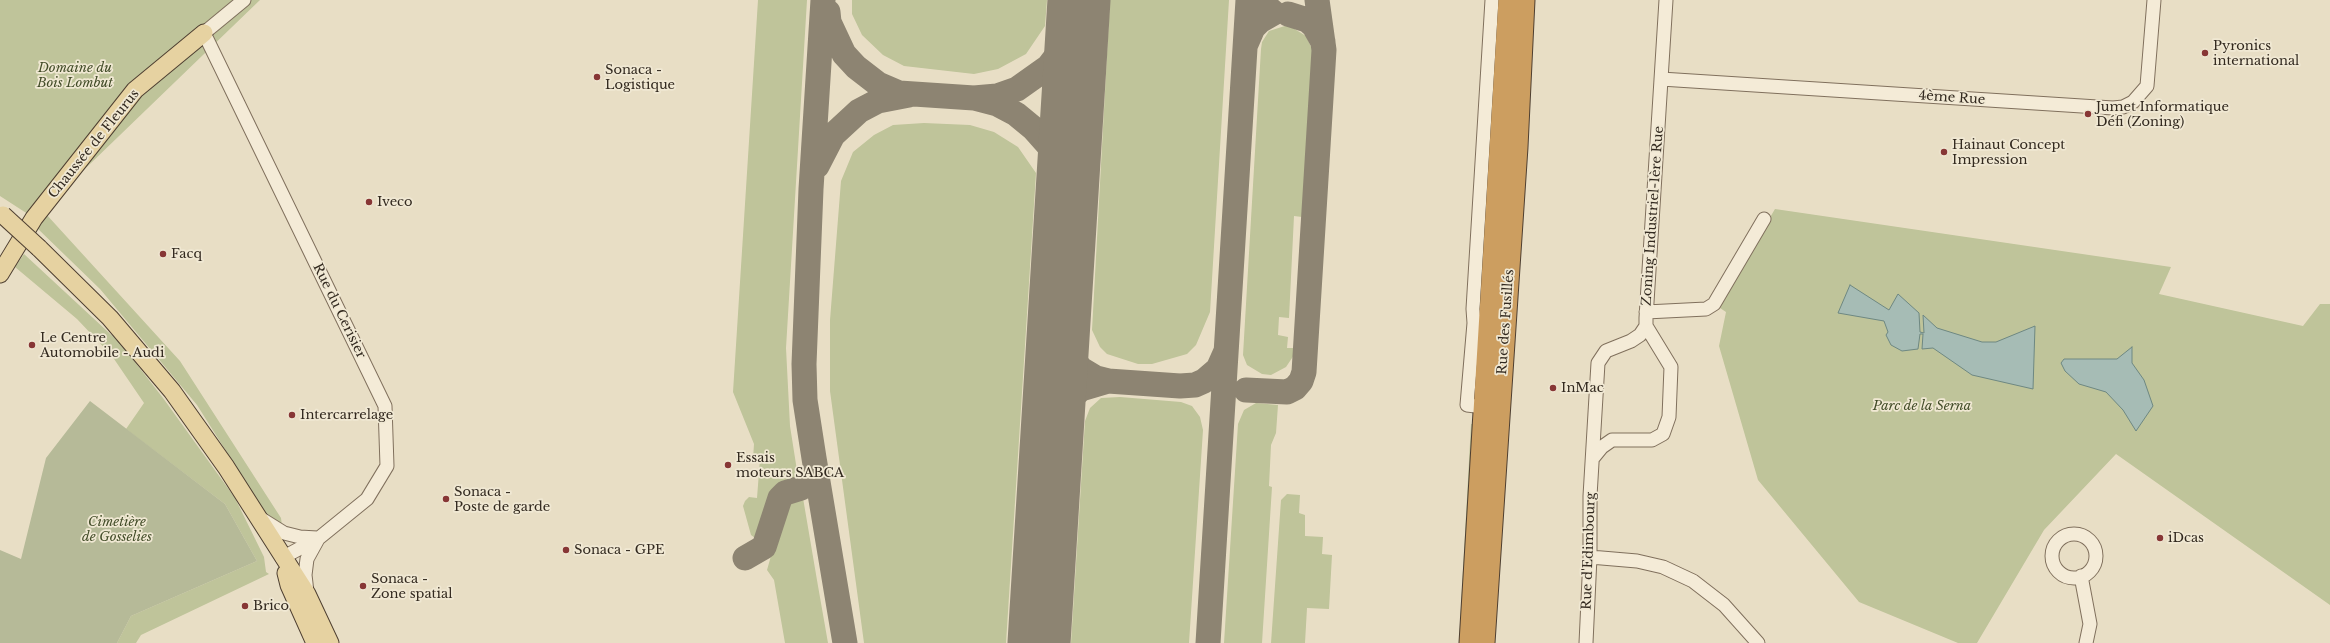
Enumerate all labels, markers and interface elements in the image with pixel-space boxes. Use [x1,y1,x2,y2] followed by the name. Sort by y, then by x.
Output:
[2213,38,2299,69] place label: Pyronics international
[2200,48,2210,58] marker: Pyronics international
[37,60,113,91] park label: Domaine du Bois Lombut
[605,62,675,93] place label: Sonaca - Logistique
[592,72,602,82] marker: Sonaca - Logistique
[45,86,143,202] street label: Chaussée de Fleurus
[1918,88,1986,108] street label: 4ème Rue
[2096,99,2229,130] place label: Jumet Informatique Défi (Zoning)
[2083,109,2093,119] marker: Jumet Informatique Défi (Zoning)
[1639,126,1667,306] street label: Zoning Industriel-1ère Rue
[1952,137,2065,168] place label: Hainaut Concept Impression
[1939,147,1949,157] marker: Hainaut Concept Impression
[377,194,413,210] place label: Iveco
[364,197,374,207] marker: Iveco
[171,246,202,262] place label: Facq
[158,249,168,259] marker: Facq
[309,261,369,361] street label: Rue du Cerisier
[1495,269,1517,375] street label: Rue des Fusillés
[40,330,164,361] place label: Le Centre Automobile - Audi
[27,340,37,350] marker: Le Centre Automobile - Audi
[1561,380,1604,396] place label: InMac
[1548,383,1558,393] marker: InMac
[1873,398,1971,414] park label: Parc de la Serna
[300,407,393,423] place label: Intercarrelage
[287,410,297,420] marker: Intercarrelage
[736,450,844,481] place label: Essais moteurs SABCA
[723,460,733,470] marker: Essais moteurs SABCA
[454,484,550,515] place label: Sonaca - Poste de garde
[1579,492,1599,610] street label: Rue d'Edimbourg
[441,494,451,504] marker: Sonaca - Poste de garde
[82,514,152,545] park label: Cimetière de Gosselies
[2168,530,2204,546] place label: iDcas
[2155,533,2165,543] marker: iDcas
[574,542,664,558] place label: Sonaca - GPE
[561,545,571,555] marker: Sonaca - GPE
[371,571,452,602] place label: Sonaca - Zone spatial
[358,581,368,591] marker: Sonaca - Zone spatial
[253,598,289,614] place label: Brico
[240,601,250,611] marker: Brico

